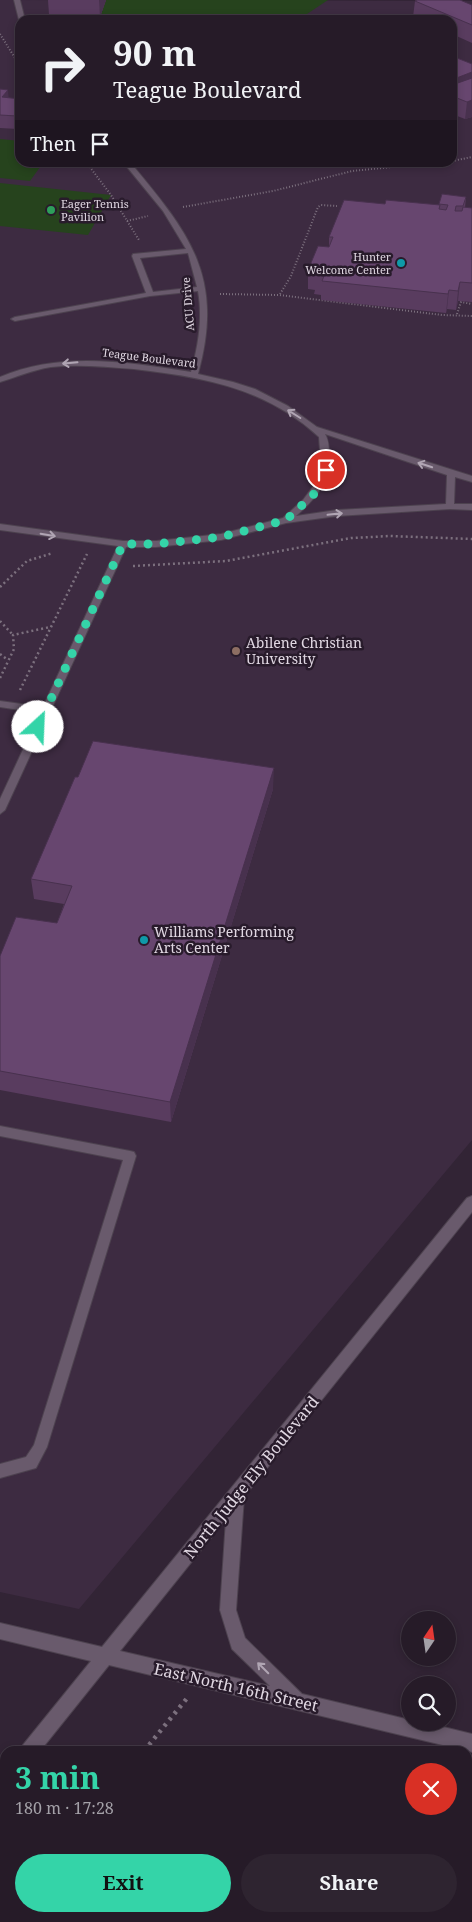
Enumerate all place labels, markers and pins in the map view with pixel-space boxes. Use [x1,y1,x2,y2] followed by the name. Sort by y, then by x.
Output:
[61,196,129,224] place label: Eager Tennis Pavilion
[45,204,57,216] marker: Eager Tennis Pavilion
[305,249,392,277] place label: Hunter Welcome Center
[395,257,407,269] marker: Hunter Welcome Center
[305,449,347,491] pin
[246,633,362,668] place label: Abilene Christian University
[230,645,242,657] marker: Abilene Christian University
[154,922,294,957] place label: Williams Performing Arts Center
[138,934,150,946] marker: Williams Performing Arts Center

